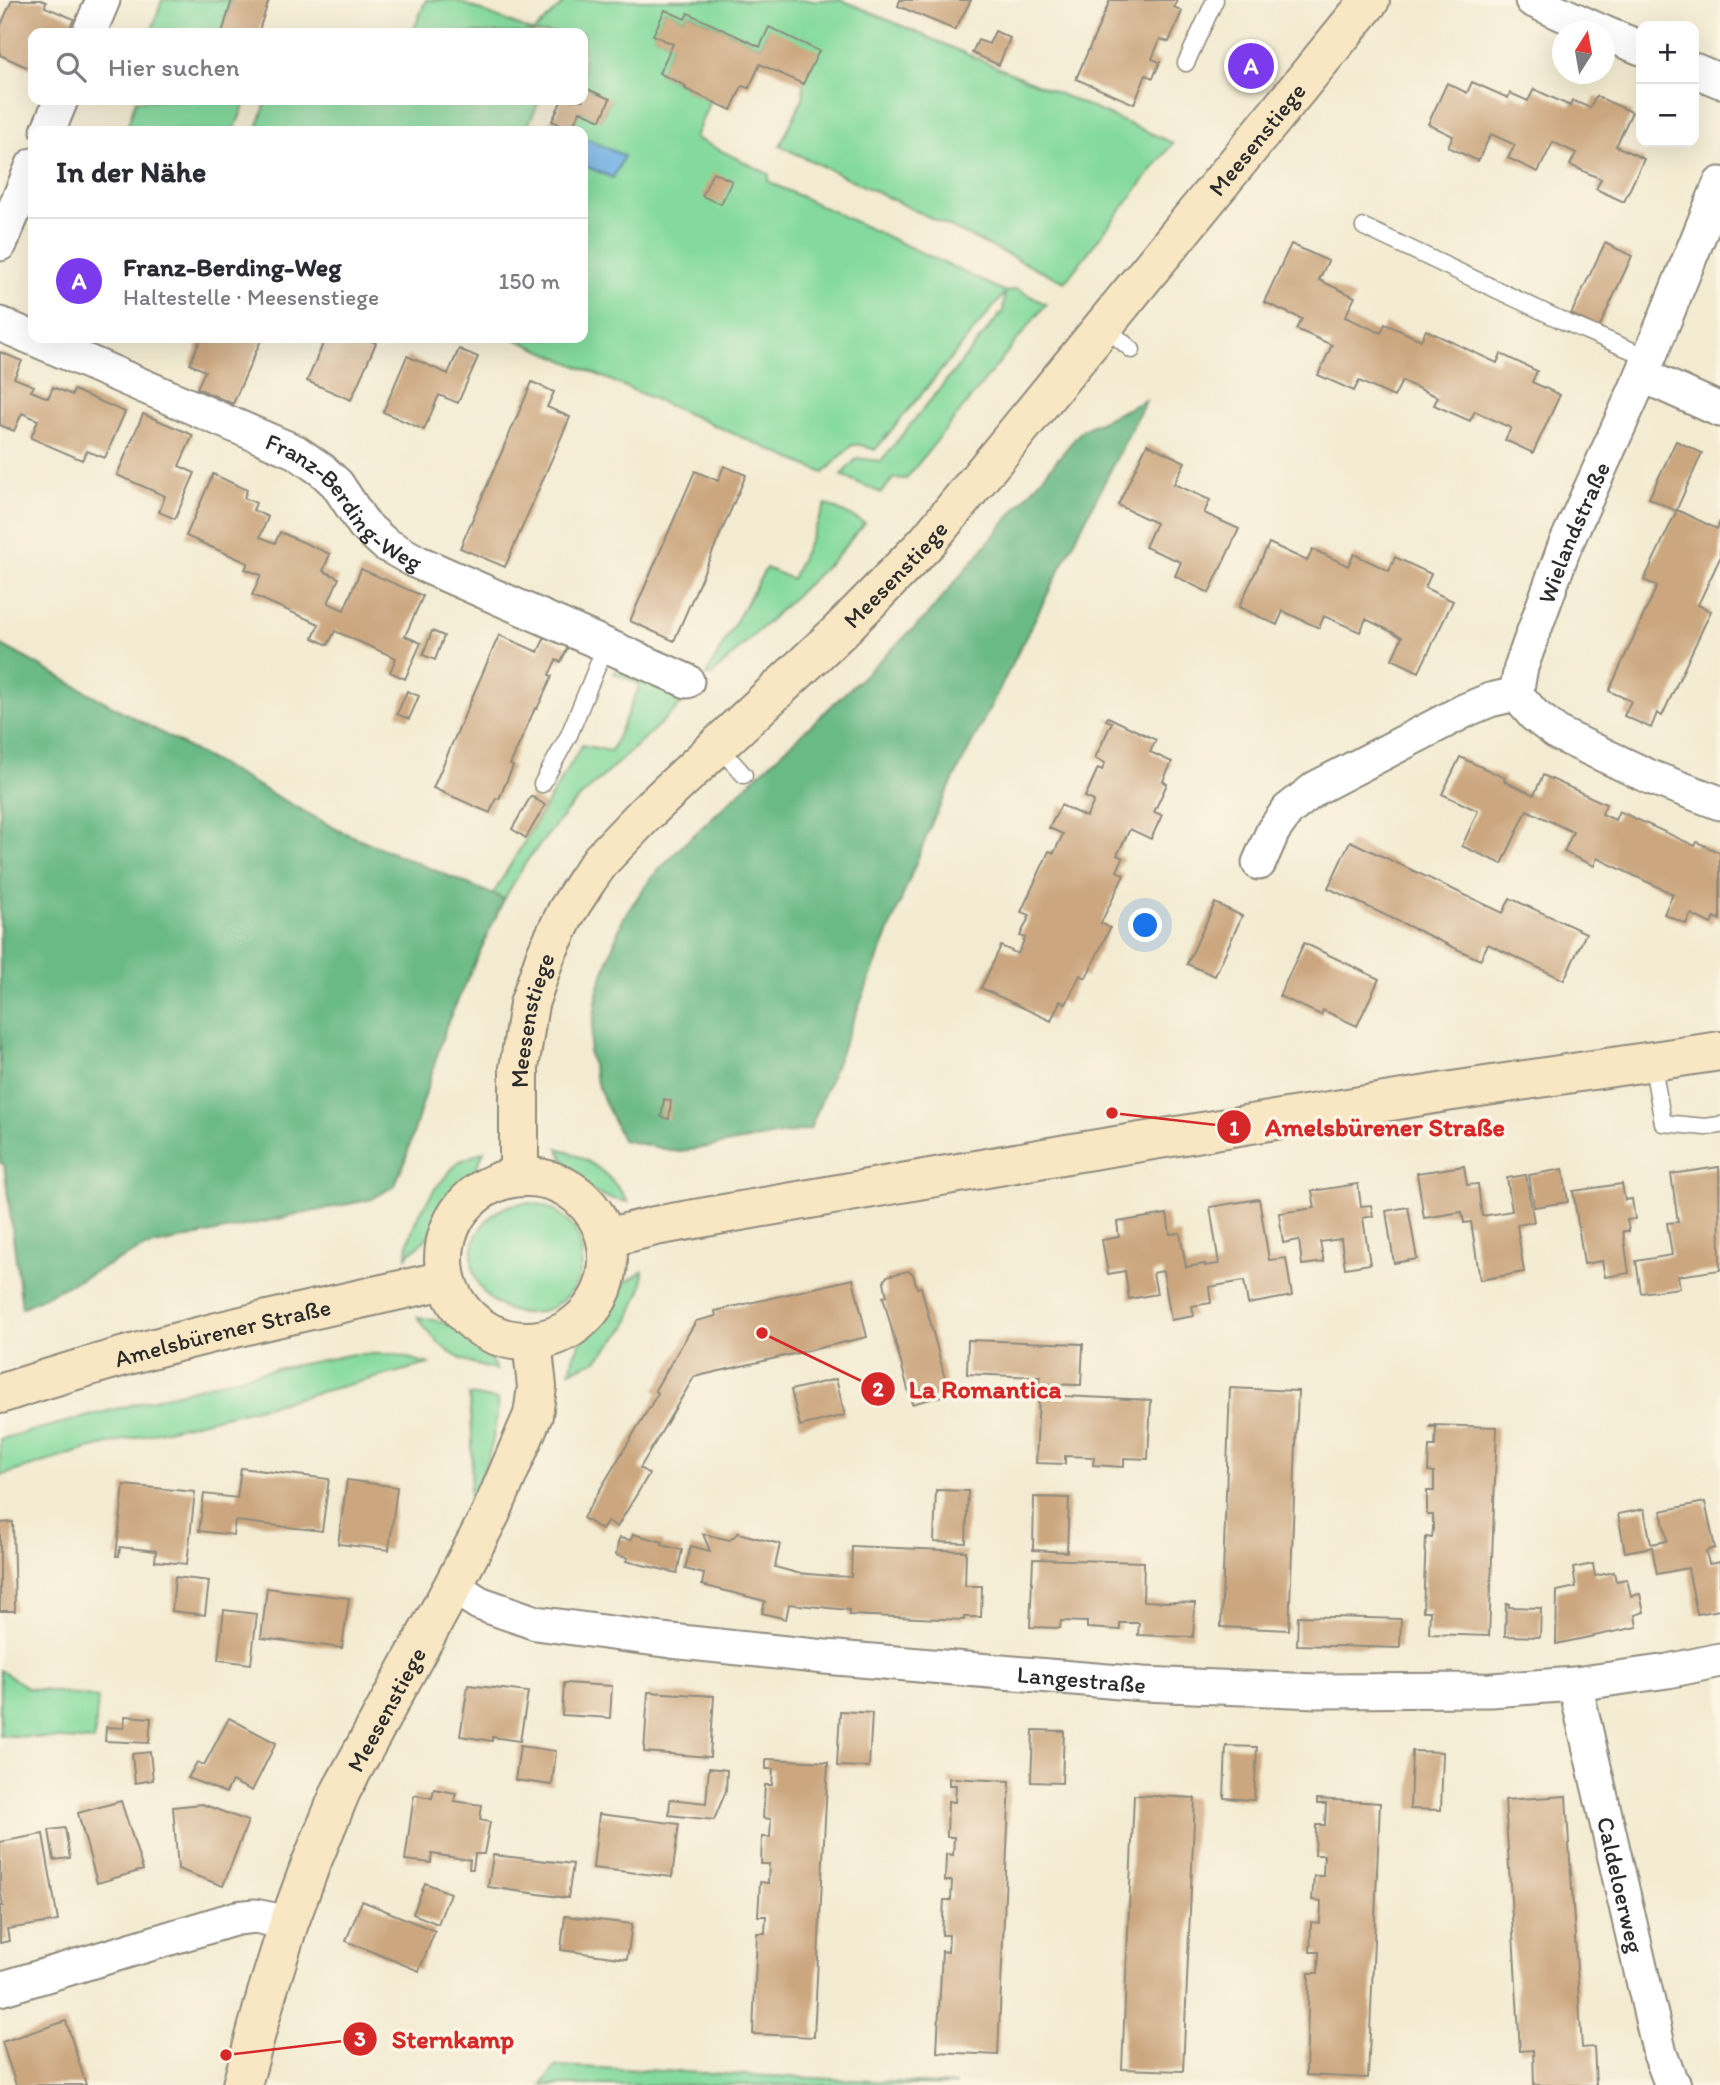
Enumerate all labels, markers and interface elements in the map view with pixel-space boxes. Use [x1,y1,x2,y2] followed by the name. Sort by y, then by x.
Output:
[1552,21,1615,84] north arrow
[1636,21,1699,147] map controls
[1636,21,1699,84] button: +
[28,28,588,105] search box
[1228,40,1274,92] pin: A
[52,48,90,86] icon: search
[108,51,240,83] text: Hier suchen
[1202,76,1311,201] street label: Meesenstiege
[1636,84,1699,147] button: −
[56,153,206,190] text: In der Nähe
[123,251,341,283] text: Franz-Berding-Weg
[72,267,86,295] text: A
[499,267,560,295] text: 150 m
[123,283,379,311] text: Haltestelle · Meesenstiege
[261,426,428,577] street label: Franz-Berding-Weg
[1531,457,1616,607] street label: Wielandstraße
[837,514,953,634] street label: Meesenstiege
[1128,908,1162,942] your location
[505,949,560,1088] street label: Meesenstiege
[1217,1104,1519,1151] callout: Amelsbürener Straße
[1264,1111,1505,1143] text: Amelsbürener Straße
[1229,1115,1239,1140] text: 1
[111,1291,333,1373] street label: Amelsbürener Straße
[860,1366,1075,1413] callout: La Romantica
[909,1373,1061,1405] text: La Romantica
[872,1376,884,1401] text: 2
[340,1642,432,1777] street label: Meesenstiege
[1016,1659,1147,1699] street label: Langestraße
[1591,1814,1651,1956] street label: Caldeloerweg
[343,2016,528,2063] callout: Sternkamp
[392,2023,514,2055] text: Sternkamp
[354,2026,366,2051] text: 3

